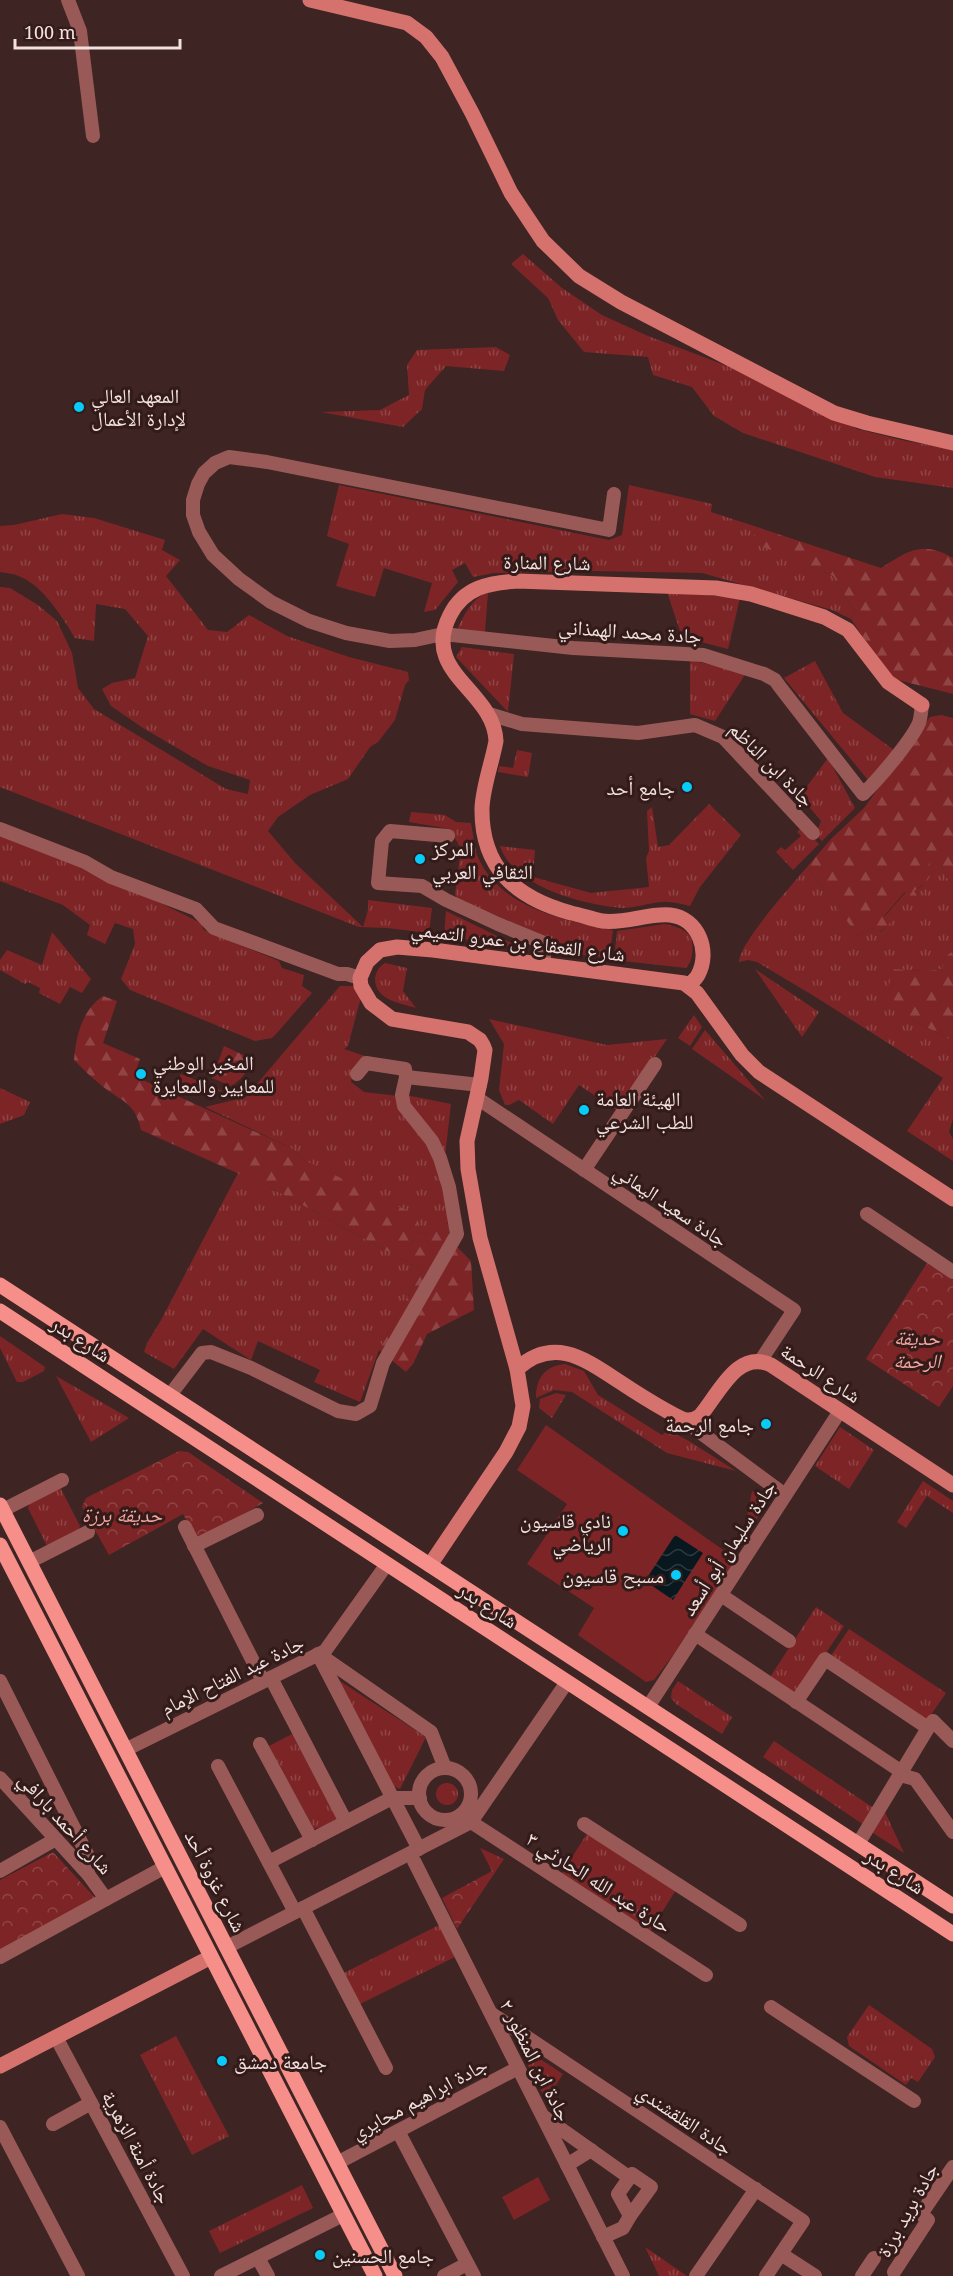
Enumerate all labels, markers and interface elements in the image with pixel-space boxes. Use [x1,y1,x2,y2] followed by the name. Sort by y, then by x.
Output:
[15,12,180,50] scale bar
[24,20,76,44] text: 100 m
[91,382,186,432] place label: المعهد العالي لإدارة الأعمال
[72,400,86,414] marker: المعهد العالي لإدارة الأعمال
[503,548,591,576] street label: شارع المنارة
[557,613,703,653] street label: جادة محمد الهمذاني
[723,715,821,813] street label: جادة ابن الناظم
[606,774,675,801] place label: جامع أحد
[680,780,694,794] marker: جامع أحد
[431,835,533,888] place label: المركز الثقافي العربي
[413,852,427,866] marker: المركز الثقافي العربي
[409,914,627,971] street label: شارع القعقاع بن عمرو التميمي
[153,1049,274,1099] place label: المخبر الوطني للمعايير والمعايرة
[134,1067,148,1081] marker: المخبر الوطني للمعايير والمعايرة
[596,1085,693,1138] place label: الهيئة العامة للطب الشرعي
[577,1103,591,1117] marker: الهيئة العامة للطب الشرعي
[607,1157,733,1256] street label: جادة سعيد اليماني
[45,1309,116,1368] street label: شارع بدر
[893,1324,943,1374] park label: حديقة الرحمة
[776,1337,866,1409] street label: شارع الرحمة
[665,1411,754,1438] place label: جامع الرحمة
[759,1417,773,1431] marker: جامع الرحمة
[674,1475,782,1621] street label: جادة سليمان أبو أسعد
[82,1501,163,1528] park label: حديقة برزة
[520,1507,611,1560] place label: نادي قاسيون الرياضي
[616,1524,630,1538] marker: نادي قاسيون الرياضي
[562,1562,664,1589] place label: مسبح قاسيون
[669,1568,683,1582] marker: مسبح قاسيون
[452,1575,523,1634] street label: شارع بدر
[156,1629,309,1722] street label: جادة عبد الفتاح الإمام
[11,1766,119,1882] street label: شارع أحمد بارافي
[179,1825,253,1937] street label: شارع غزوة أحد
[520,1825,677,1942] street label: حارة عبد الله الحارثي ٣
[859,1841,930,1900] street label: شارع بدر
[494,1994,578,2126] street label: جادة ابن المنظور ٢
[234,2048,327,2075] place label: جامعة دمشق
[346,2051,493,2148] street label: جادة ابراهيم محايري
[215,2054,229,2068] marker: جامعة دمشق
[630,2077,738,2164] street label: جادة القلقشندي
[96,2086,178,2209] street label: جادة أمنة الزهرية
[870,2158,944,2262] street label: جادة بريد برزة
[332,2242,434,2269] place label: جامع الحسنين
[313,2248,327,2262] marker: جامع الحسنين

